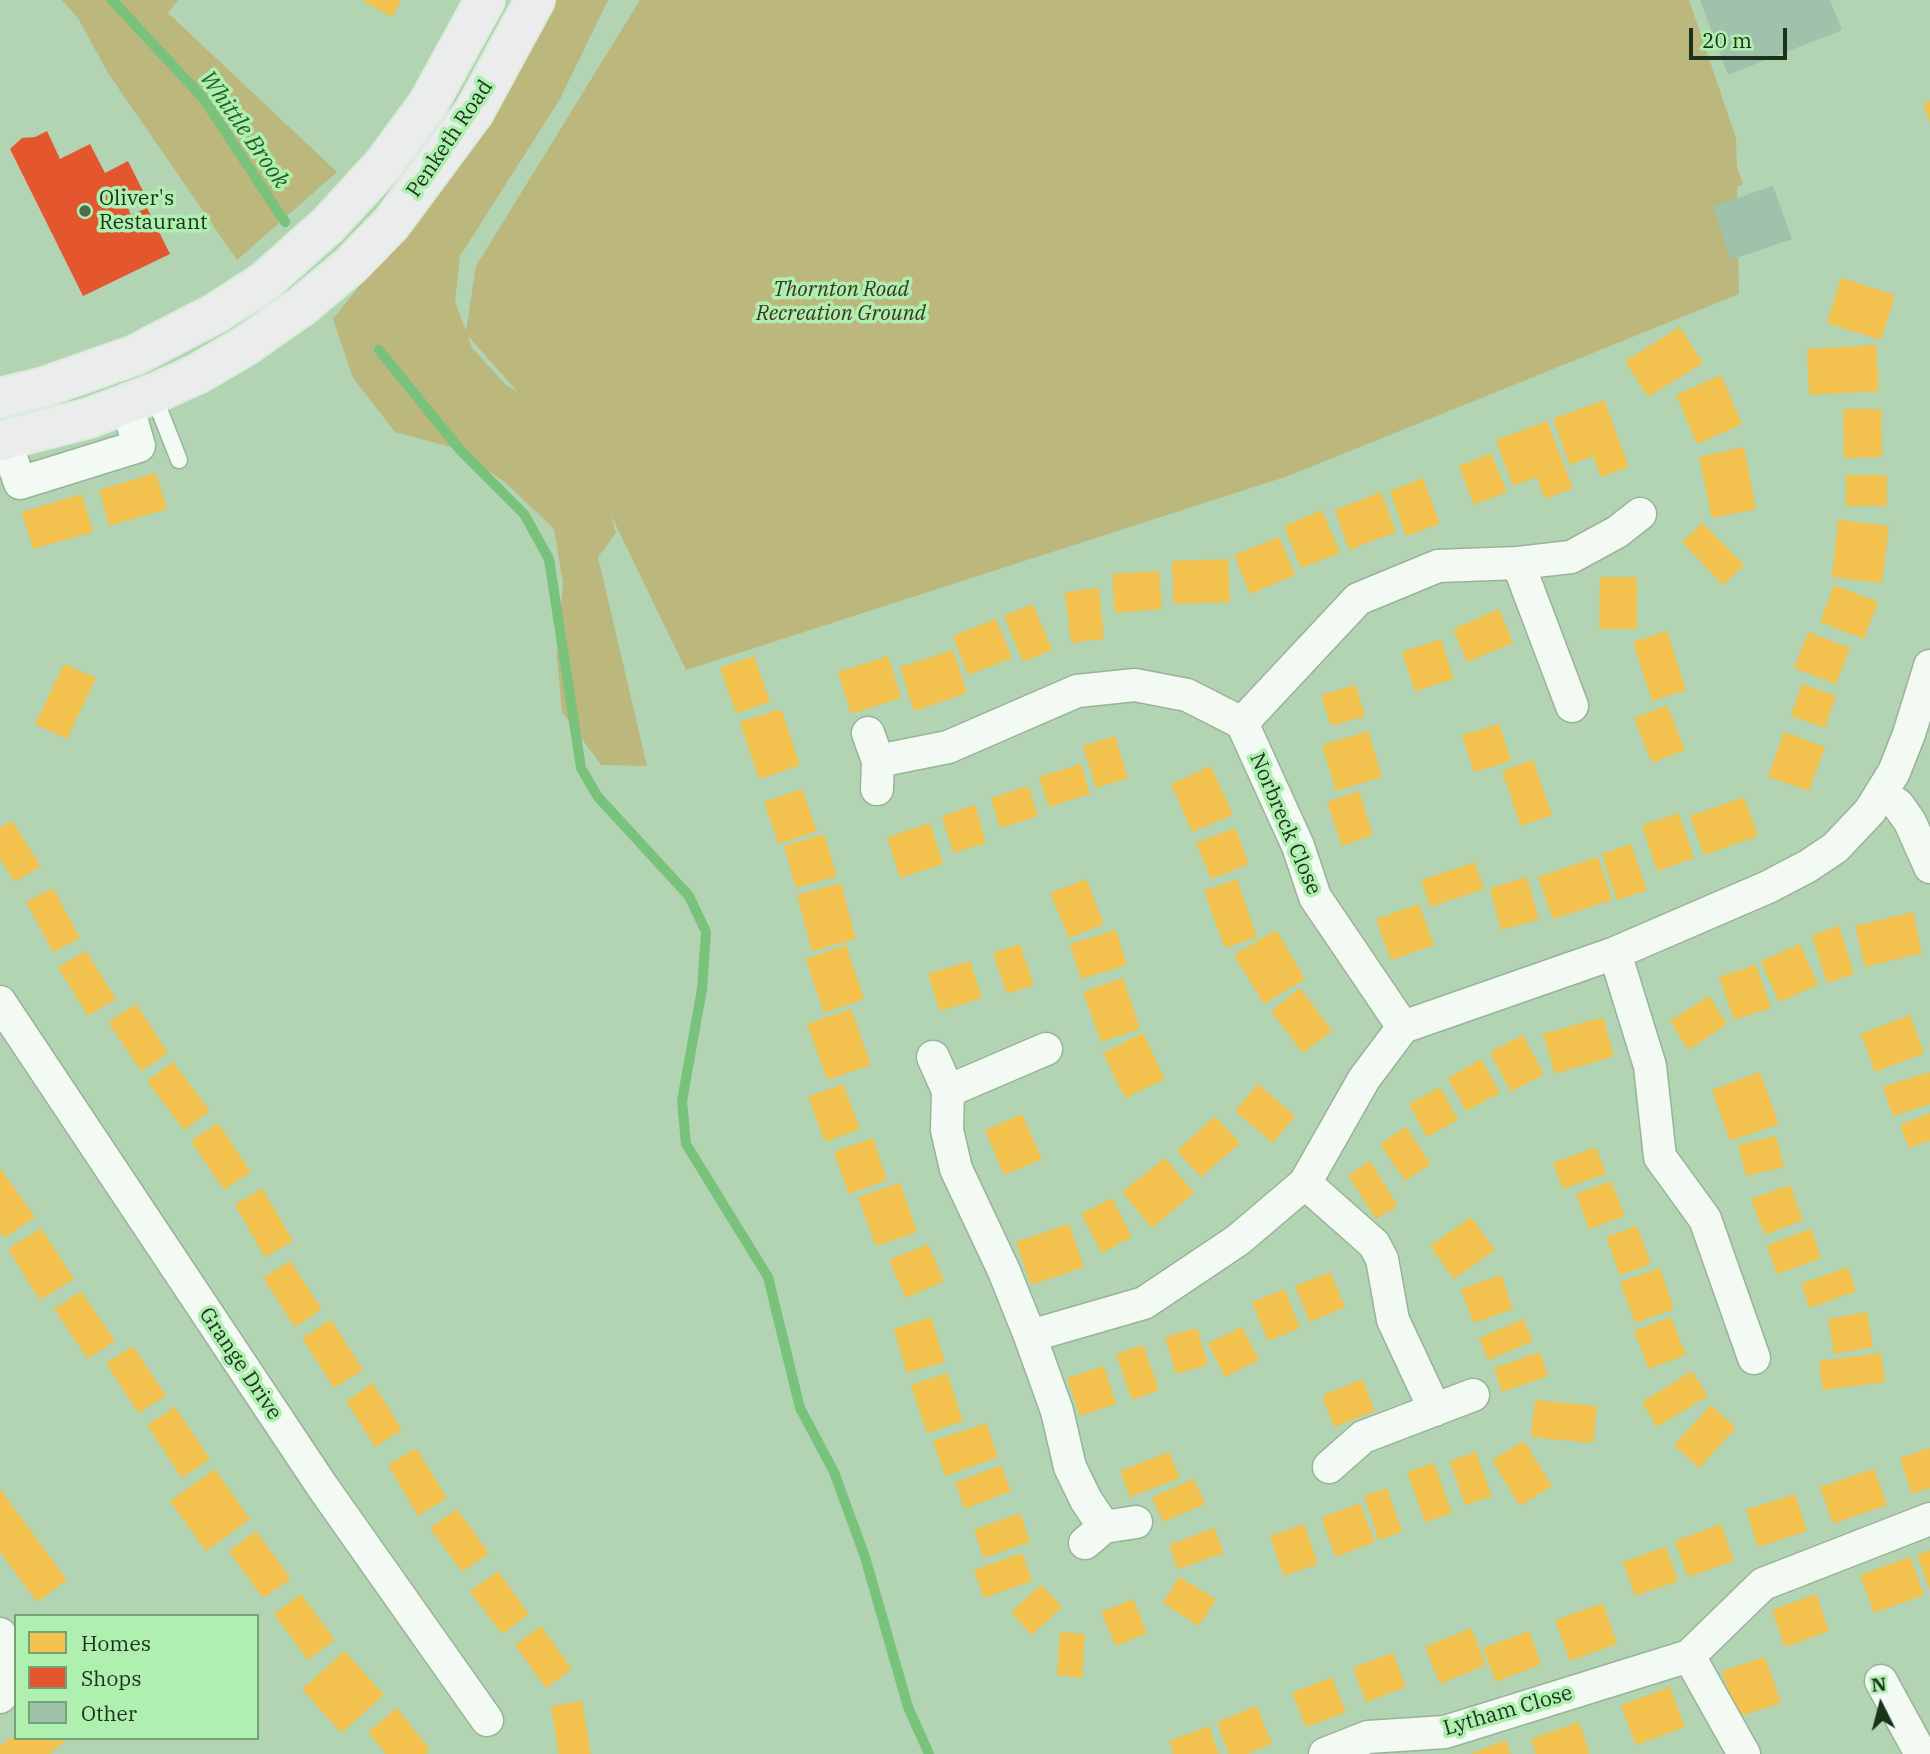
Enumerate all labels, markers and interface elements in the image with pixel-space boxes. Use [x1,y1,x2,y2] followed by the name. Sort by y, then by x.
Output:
[1692,14,1790,58] scale bar
[1702,26,1752,54] text: 20 m
[193,66,295,194] water label: Whittle Brook
[402,76,498,202] street label: Penketh Road
[99,186,208,236] place label: Oliver's Restaurant
[77,203,93,219] marker: Oliver's Restaurant
[756,277,926,327] park label: Thornton Road Recreation Ground
[1244,749,1326,899] street label: Norbreck Close
[193,1303,287,1425] street label: Grange Drive
[14,1614,259,1740] legend
[81,1629,151,1657] text: Homes
[81,1664,141,1692] text: Shops
[1846,1670,1916,1740] north arrow
[1870,1671,1888,1697] text: N
[1441,1681,1575,1741] street label: Lytham Close
[81,1699,137,1727] text: Other

